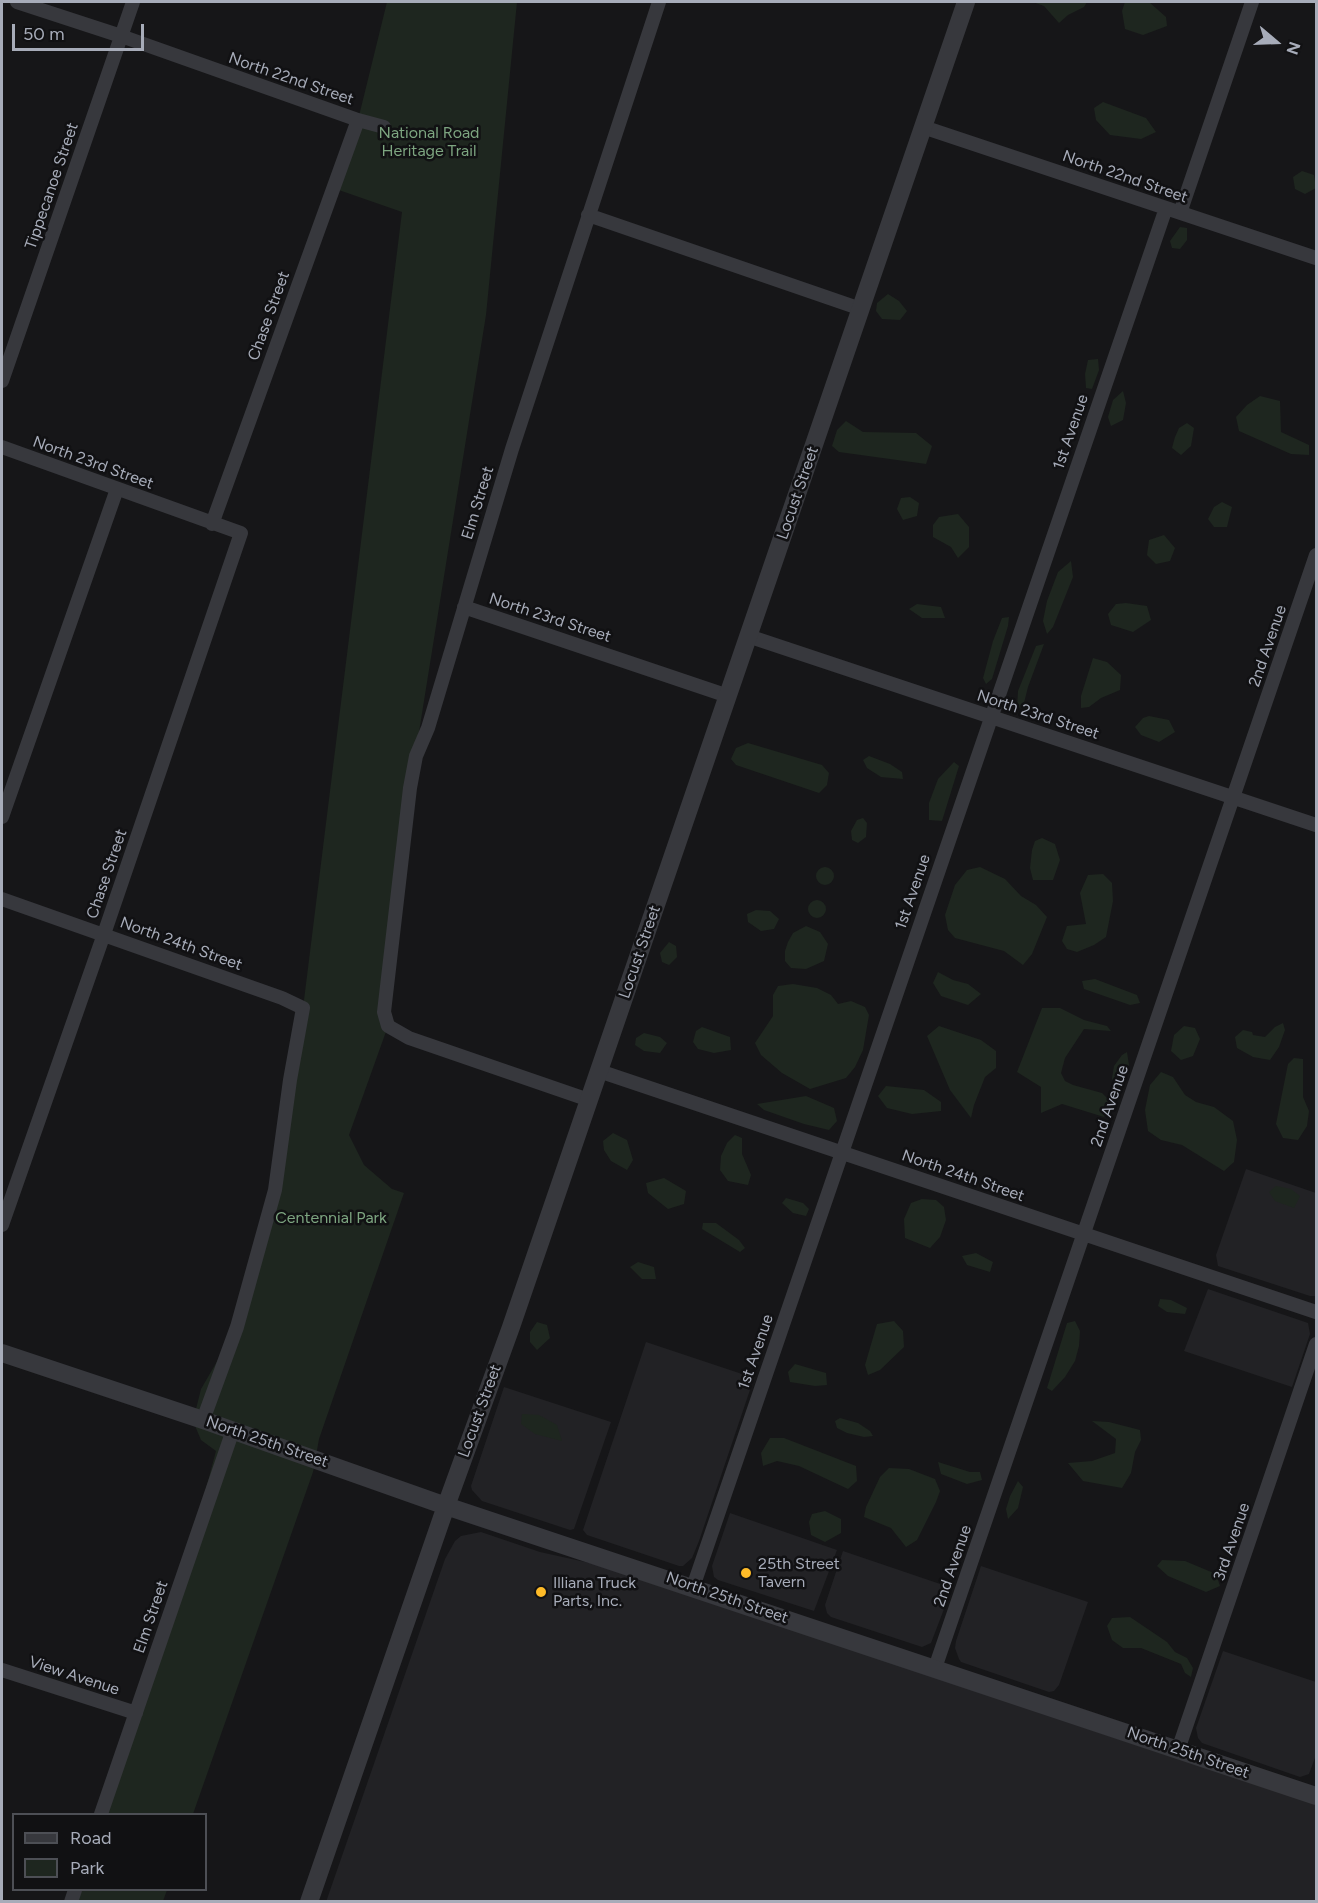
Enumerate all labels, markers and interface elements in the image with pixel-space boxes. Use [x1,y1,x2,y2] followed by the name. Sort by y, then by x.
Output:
[15,12,147,50] scale bar
[1246,12,1306,72] north arrow
[23,23,65,45] text: 50 m
[1282,39,1304,57] text: N
[226,49,356,109] street label: North 22nd Street
[21,120,83,252] street label: Tippecanoe Street
[379,123,479,161] park label: National Road Heritage Trail
[1060,147,1190,207] street label: North 22nd Street
[244,269,294,363] street label: Chase Street
[1049,392,1093,472] street label: 1st Avenue
[30,432,156,494] street label: North 23rd Street
[773,444,823,542] street label: Locust Street
[458,464,498,542] street label: Elm Street
[487,589,613,647] street label: North 23rd Street
[1245,603,1291,689] street label: 2nd Avenue
[975,686,1101,744] street label: North 23rd Street
[83,827,131,921] street label: Chase Street
[891,852,935,932] street label: 1st Avenue
[615,903,665,1001] street label: Locust Street
[117,913,245,975] street label: North 24th Street
[1087,1063,1133,1149] street label: 2nd Avenue
[899,1146,1027,1206] street label: North 24th Street
[275,1208,387,1228] park label: Centennial Park
[734,1312,778,1392] street label: 1st Avenue
[454,1362,506,1460] street label: Locust Street
[203,1412,331,1472] street label: North 25th Street
[1210,1500,1254,1584] street label: 3rd Avenue
[930,1523,976,1609] street label: 2nd Avenue
[758,1554,840,1592] place label: 25th Street Tavern
[739,1566,753,1580] marker: 25th Street Tavern
[663,1568,791,1628] street label: North 25th Street
[553,1573,636,1611] place label: Illiana Truck Parts, Inc.
[130,1578,172,1656] street label: Elm Street
[534,1585,548,1599] marker: Illiana Truck Parts, Inc.
[26,1652,122,1700] street label: View Avenue
[1124,1723,1252,1783] street label: North 25th Street
[12,1813,207,1891] legend
[70,1827,111,1849] text: Road
[70,1857,104,1879] text: Park

